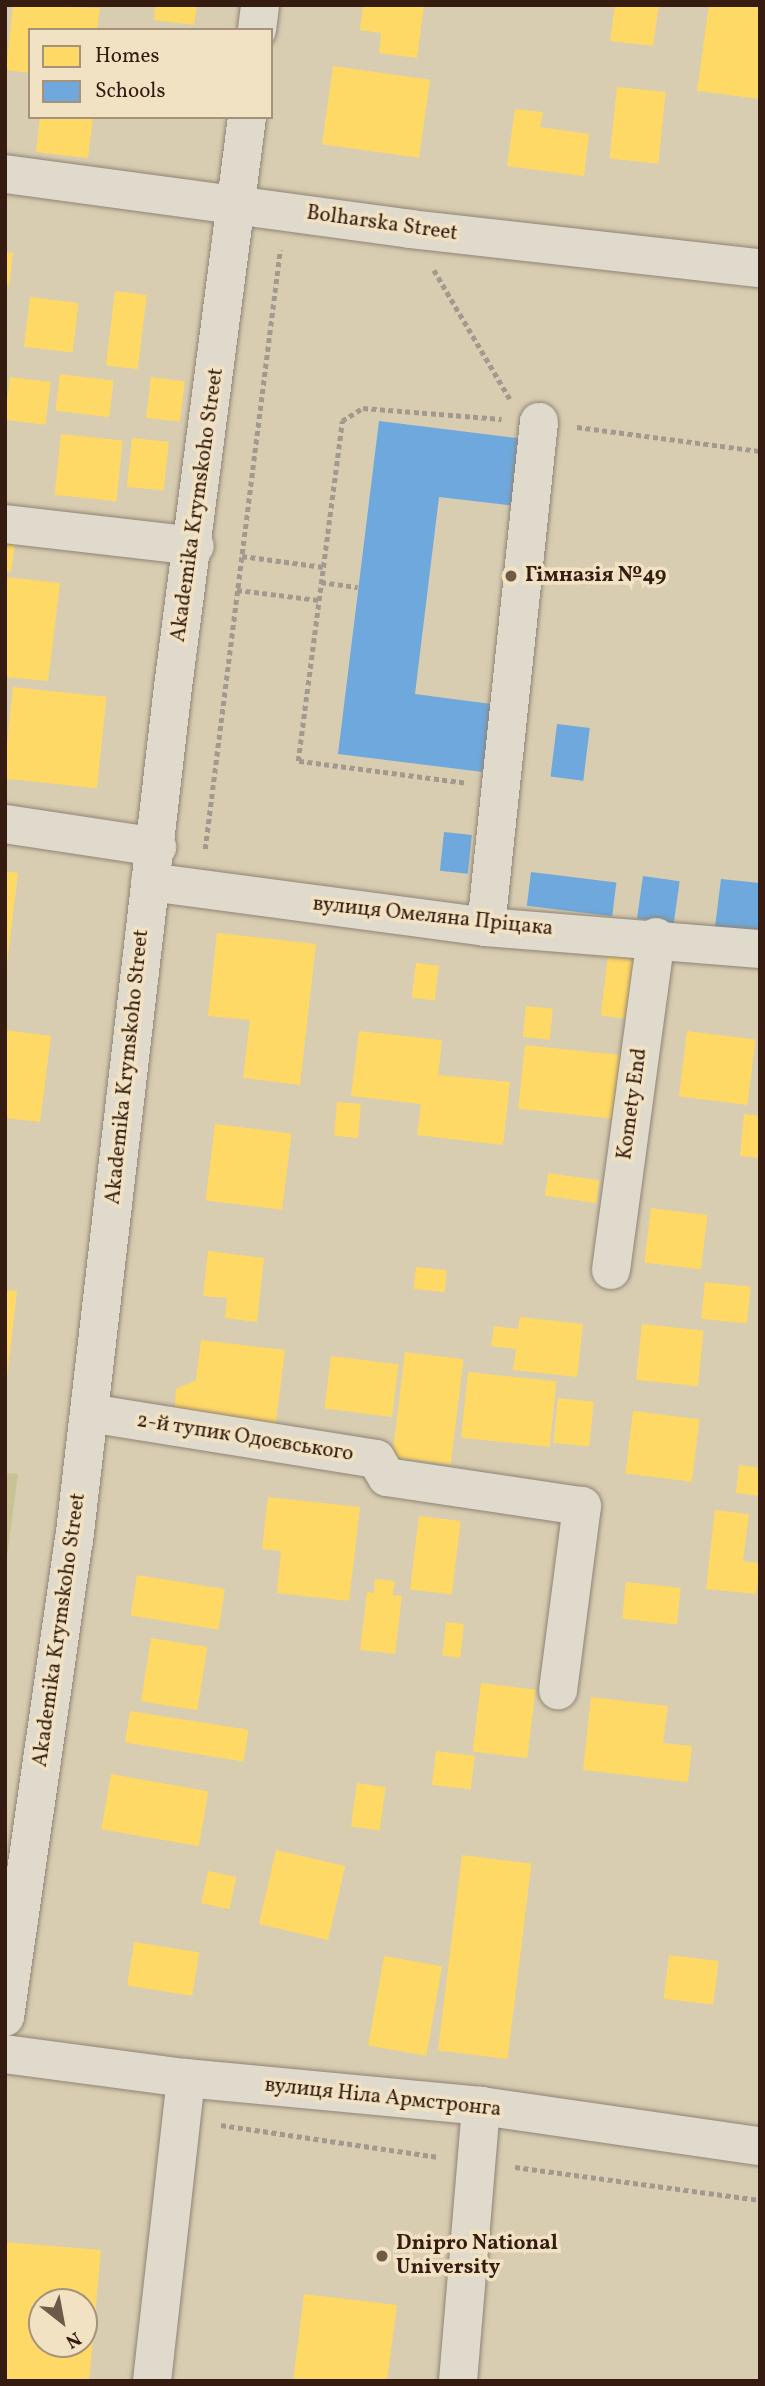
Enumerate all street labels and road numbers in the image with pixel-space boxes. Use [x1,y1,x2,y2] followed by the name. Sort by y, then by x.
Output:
[305,201,459,247] street label: Bolharska Street
[166,366,230,644] street label: Akademika Krymskoho Street
[312,892,554,942] street label: вулиця Омеляна Пріцака
[101,928,155,1206] street label: Akademika Krymskoho Street
[613,1046,653,1162] street label: Komety End
[134,1408,356,1468] street label: 2-й тупик Одоєвського
[28,1491,92,1769] street label: Akademika Krymskoho Street
[263,2073,503,2123] street label: вулиця Ніла Армстронга

